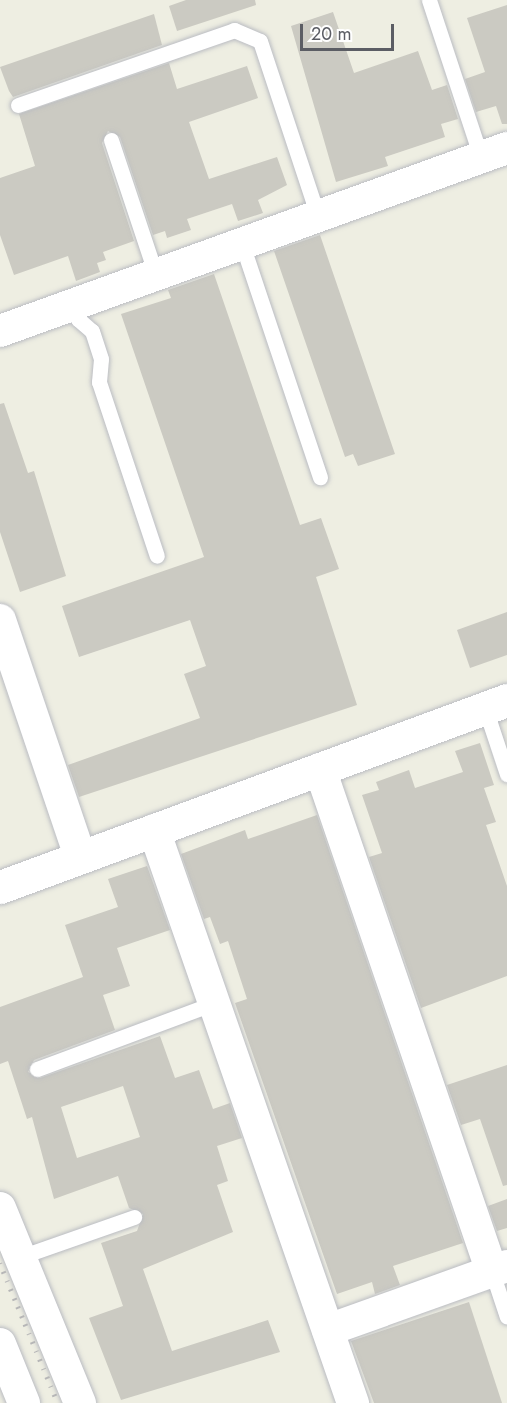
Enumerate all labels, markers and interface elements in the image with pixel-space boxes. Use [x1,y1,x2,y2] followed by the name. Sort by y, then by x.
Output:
[303,12,398,50] scale bar
[311,21,351,47] text: 20 m

